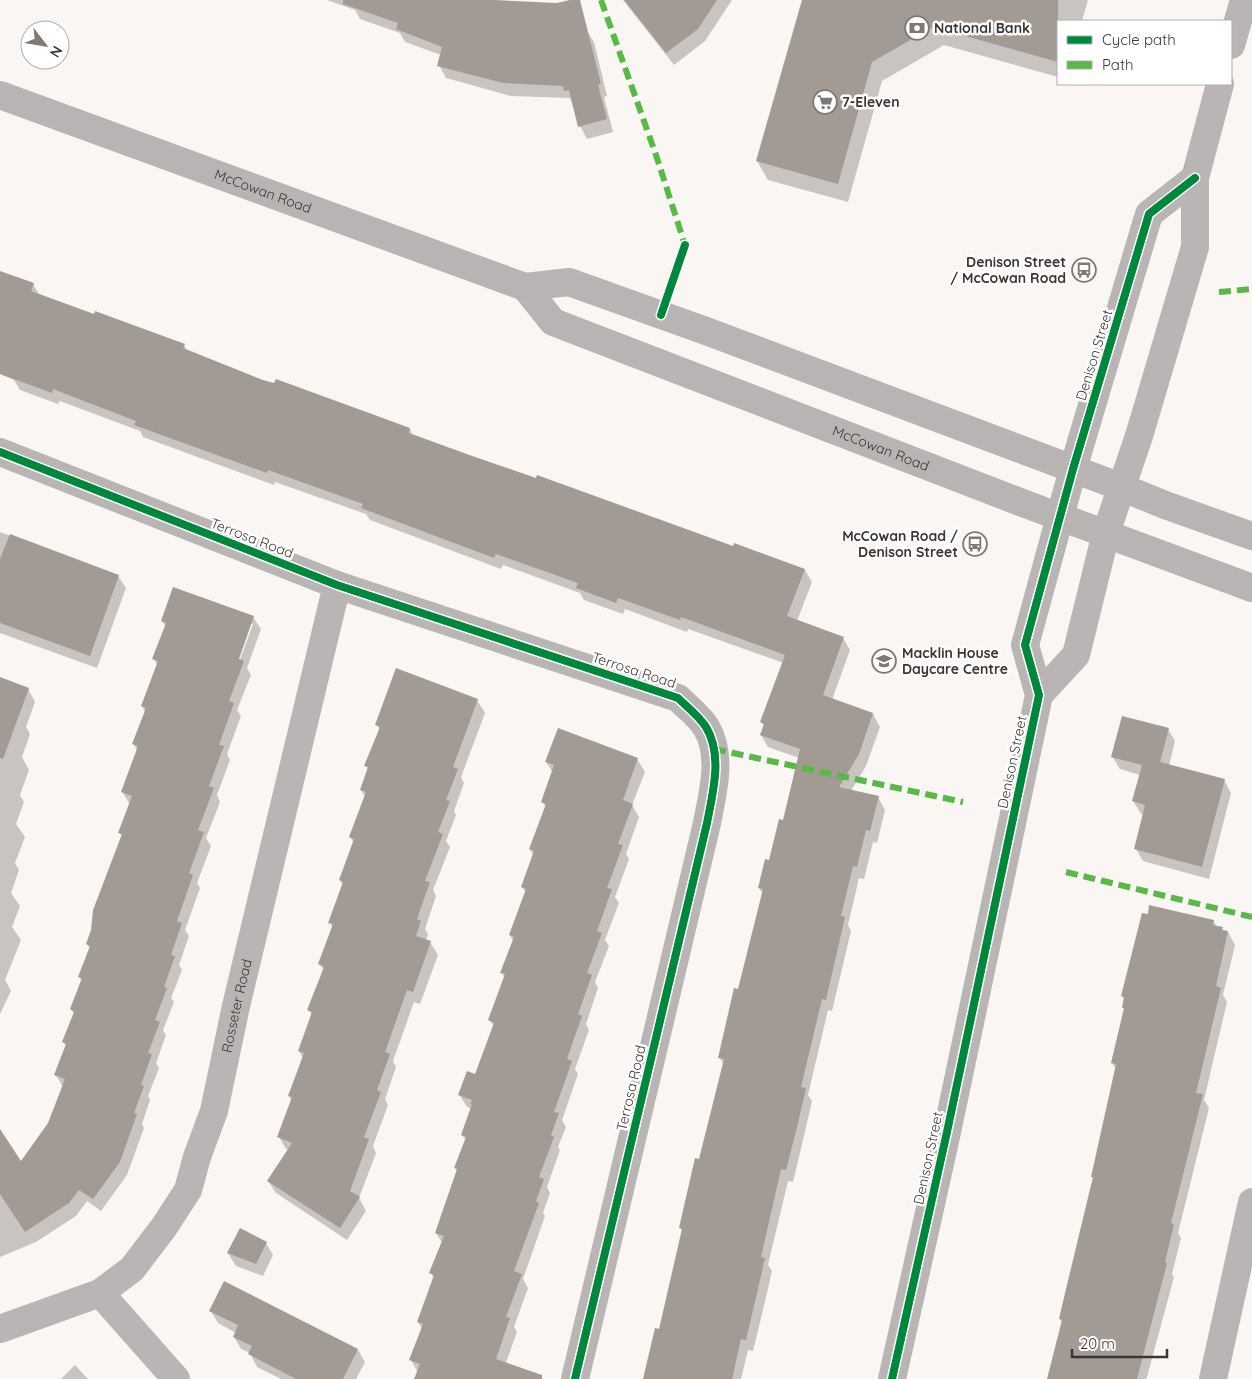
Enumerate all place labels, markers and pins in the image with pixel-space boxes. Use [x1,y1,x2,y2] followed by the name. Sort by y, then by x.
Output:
[904,15,930,41] bank icon: National Bank
[934,19,1030,37] place label: National Bank
[812,89,838,115] supermarket icon: 7-Eleven
[842,93,899,111] place label: 7-Eleven
[950,253,1066,287] place label: Denison Street / McCowan Road
[1071,257,1097,283] bus stop icon: Denison Street / McCowan Road
[842,527,958,561] place label: McCowan Road / Denison Street
[962,531,988,557] bus stop icon: McCowan Road / Denison Street
[902,644,1008,678] place label: Macklin House Daycare Centre
[871,648,897,674] school or university icon: Macklin House Daycare Centre

